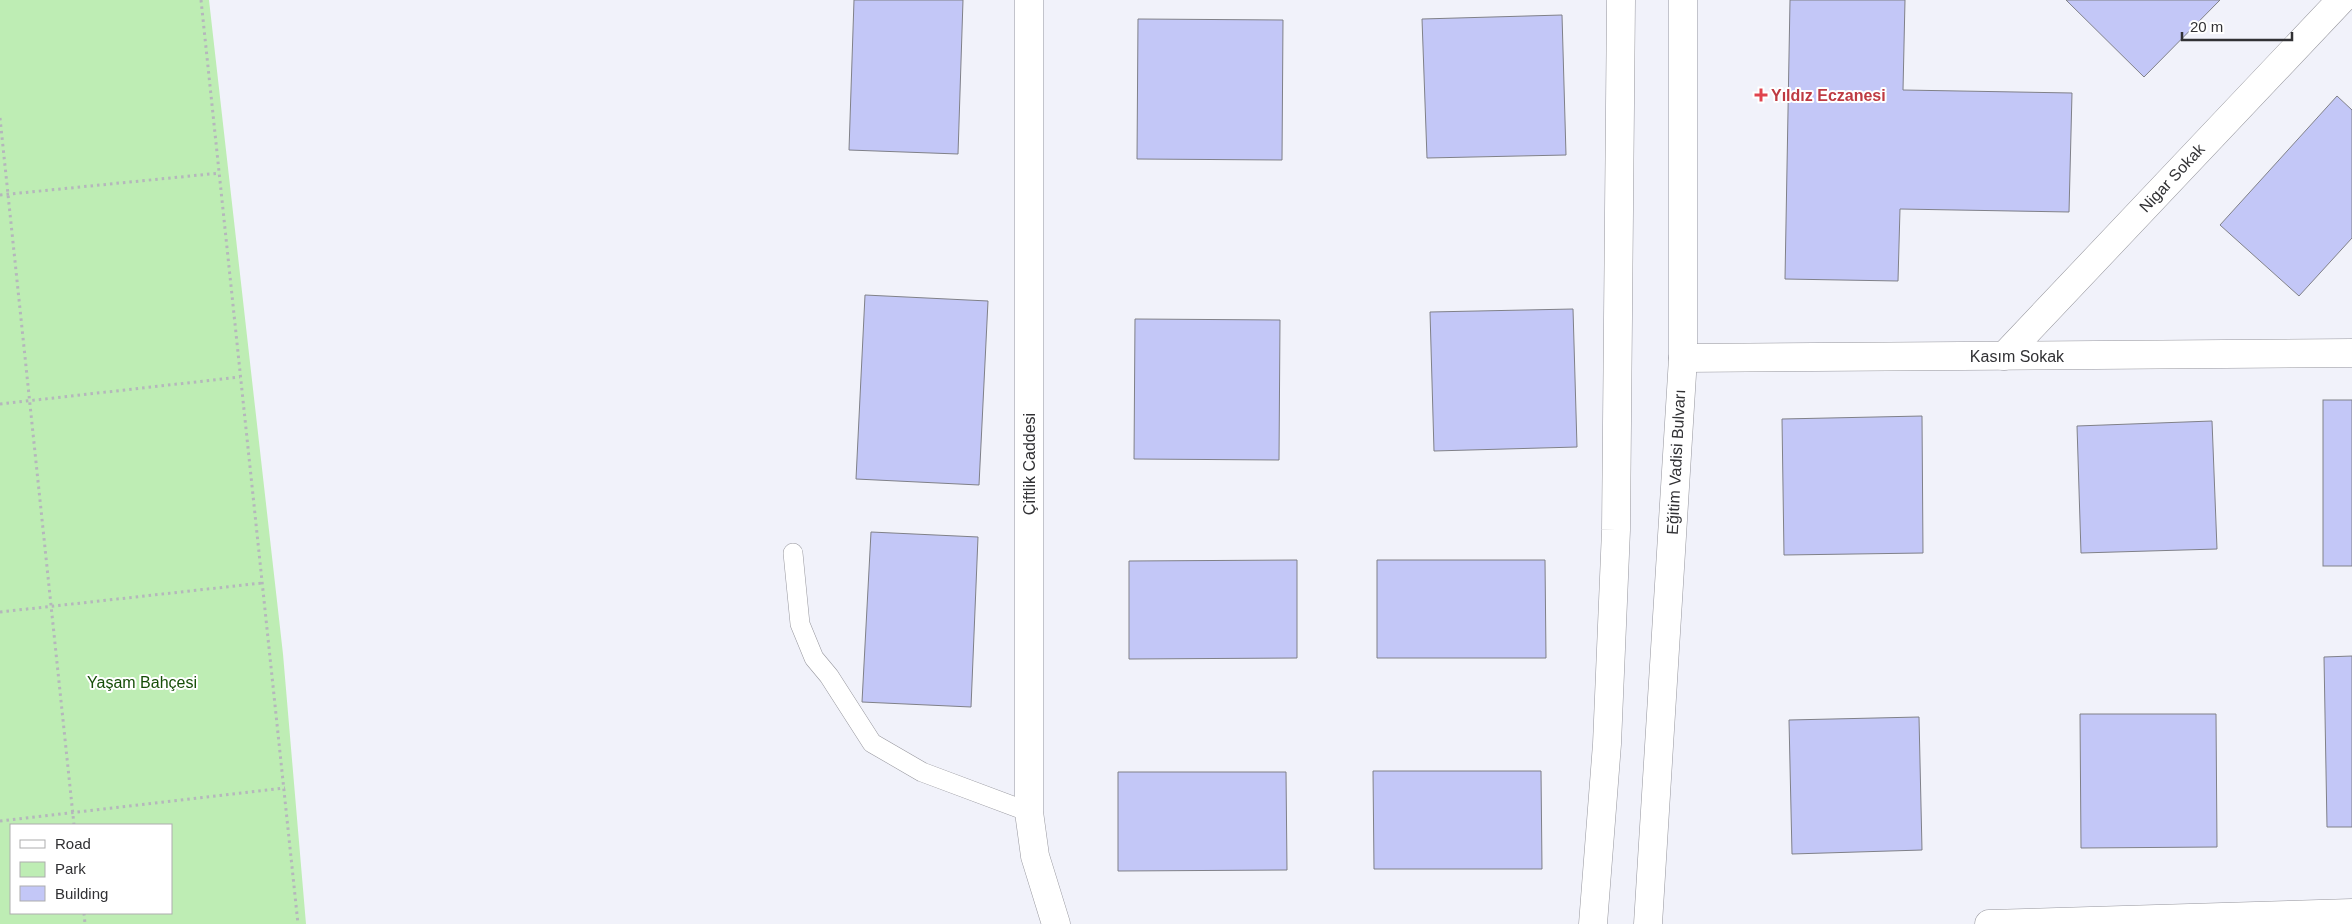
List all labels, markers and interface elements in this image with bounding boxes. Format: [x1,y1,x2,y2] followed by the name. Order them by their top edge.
[2182,10,2292,42] scale bar
[2190,18,2223,35] text: 20 m
[1771,87,1886,104] place label: Yıldız Eczanesi
[1755,89,1767,101] marker: Yıldız Eczanesi
[2136,140,2209,216] street label: Nigar Sokak
[1970,348,2065,365] street label: Kasım Sokak
[1664,389,1688,535] street label: Eğitim Vadisi Bulvarı
[1021,413,1038,515] street label: Çiftlik Caddesi
[87,674,197,691] park label: Yaşam Bahçesi
[10,824,172,914] legend
[55,835,91,852] text: Road
[55,860,86,877] text: Park
[55,885,108,902] text: Building

